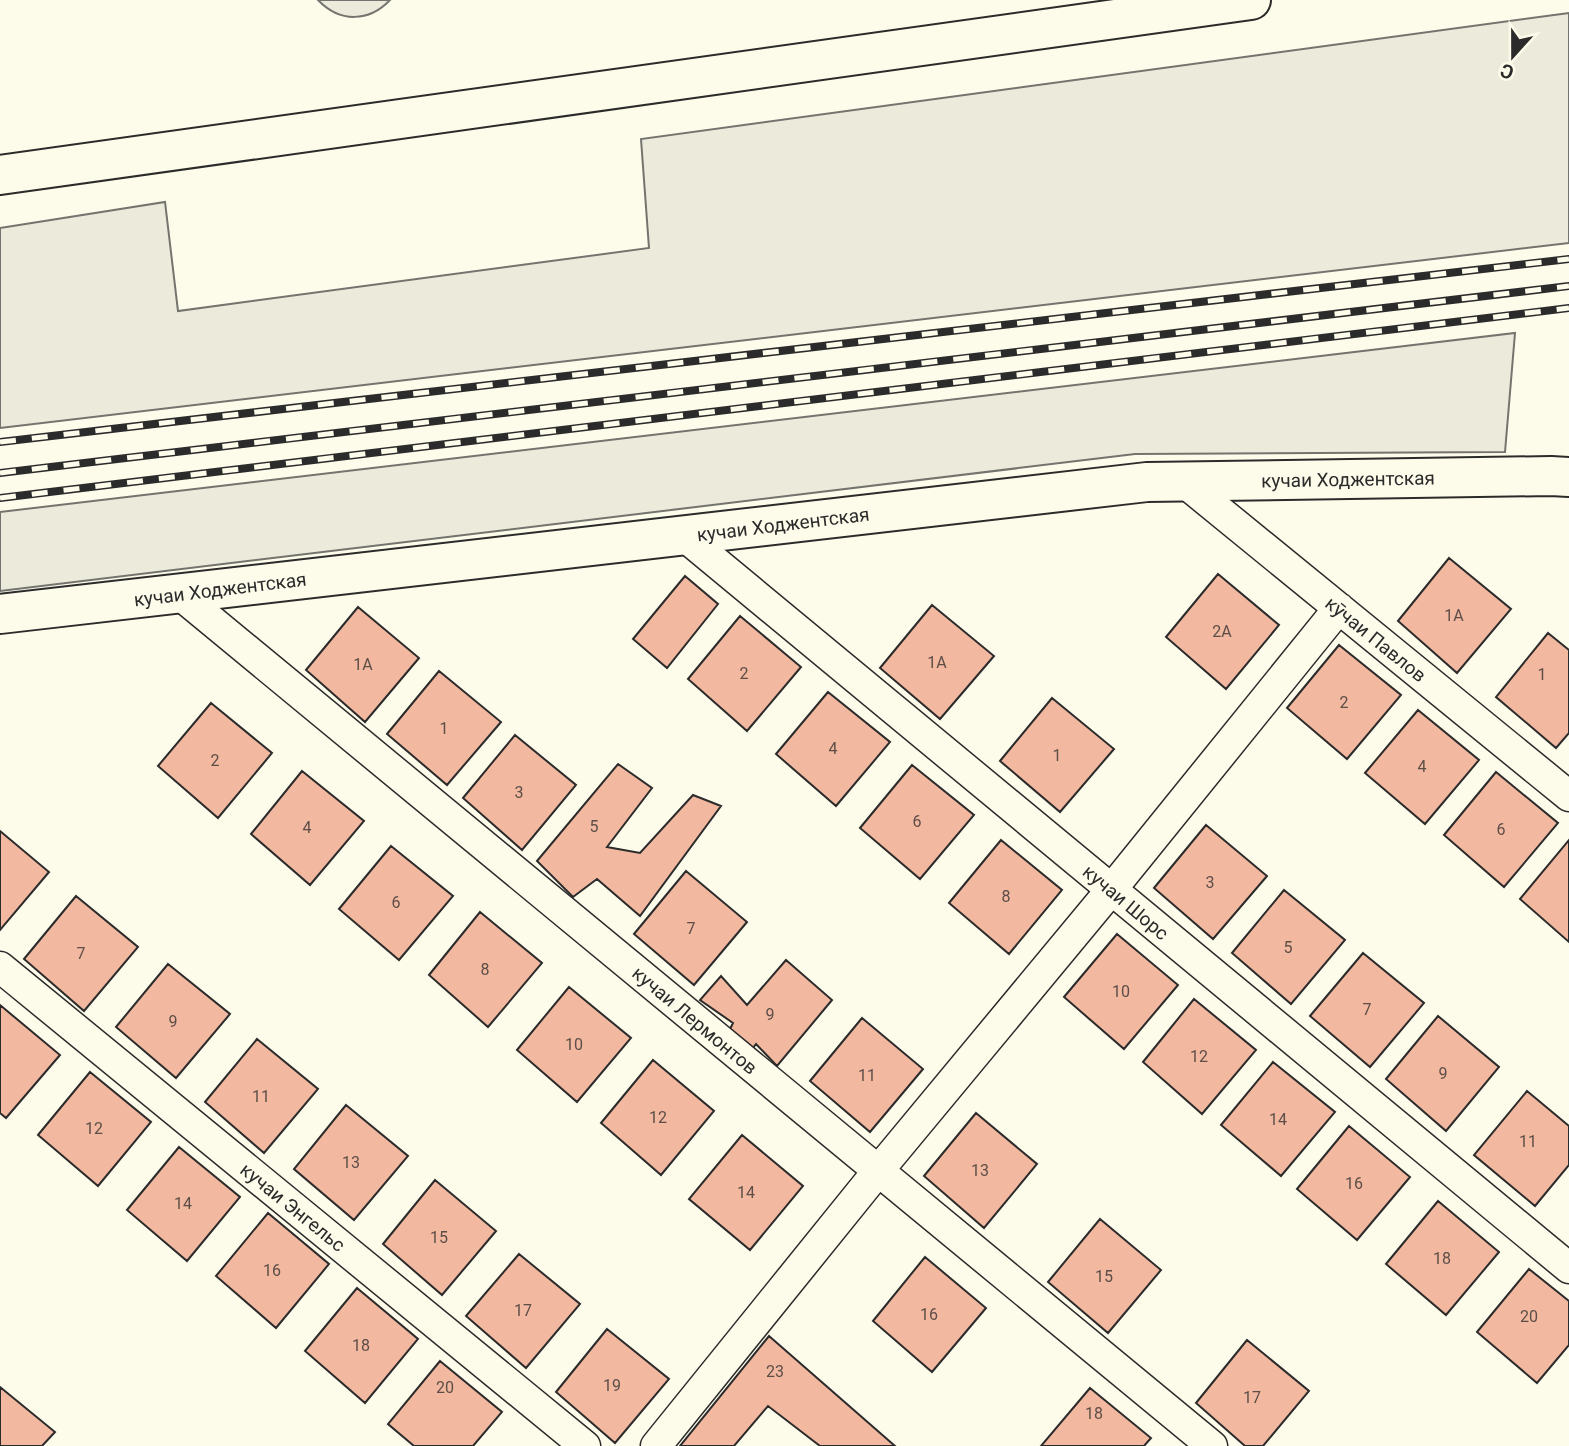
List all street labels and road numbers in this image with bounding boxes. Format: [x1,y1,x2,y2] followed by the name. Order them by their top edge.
[1261,466,1435,493] street label: кучаи Ходжентская
[695,502,871,546] street label: кучаи Ходжентская
[132,567,308,611] street label: кучаи Ходжентская
[1321,592,1431,687] street label: кӯчаи Павлов
[1078,860,1173,945] street label: кучаи Шорс
[627,961,762,1079] street label: кучаи Лермонтов
[236,1158,350,1257] street label: кучаи Энгельс

